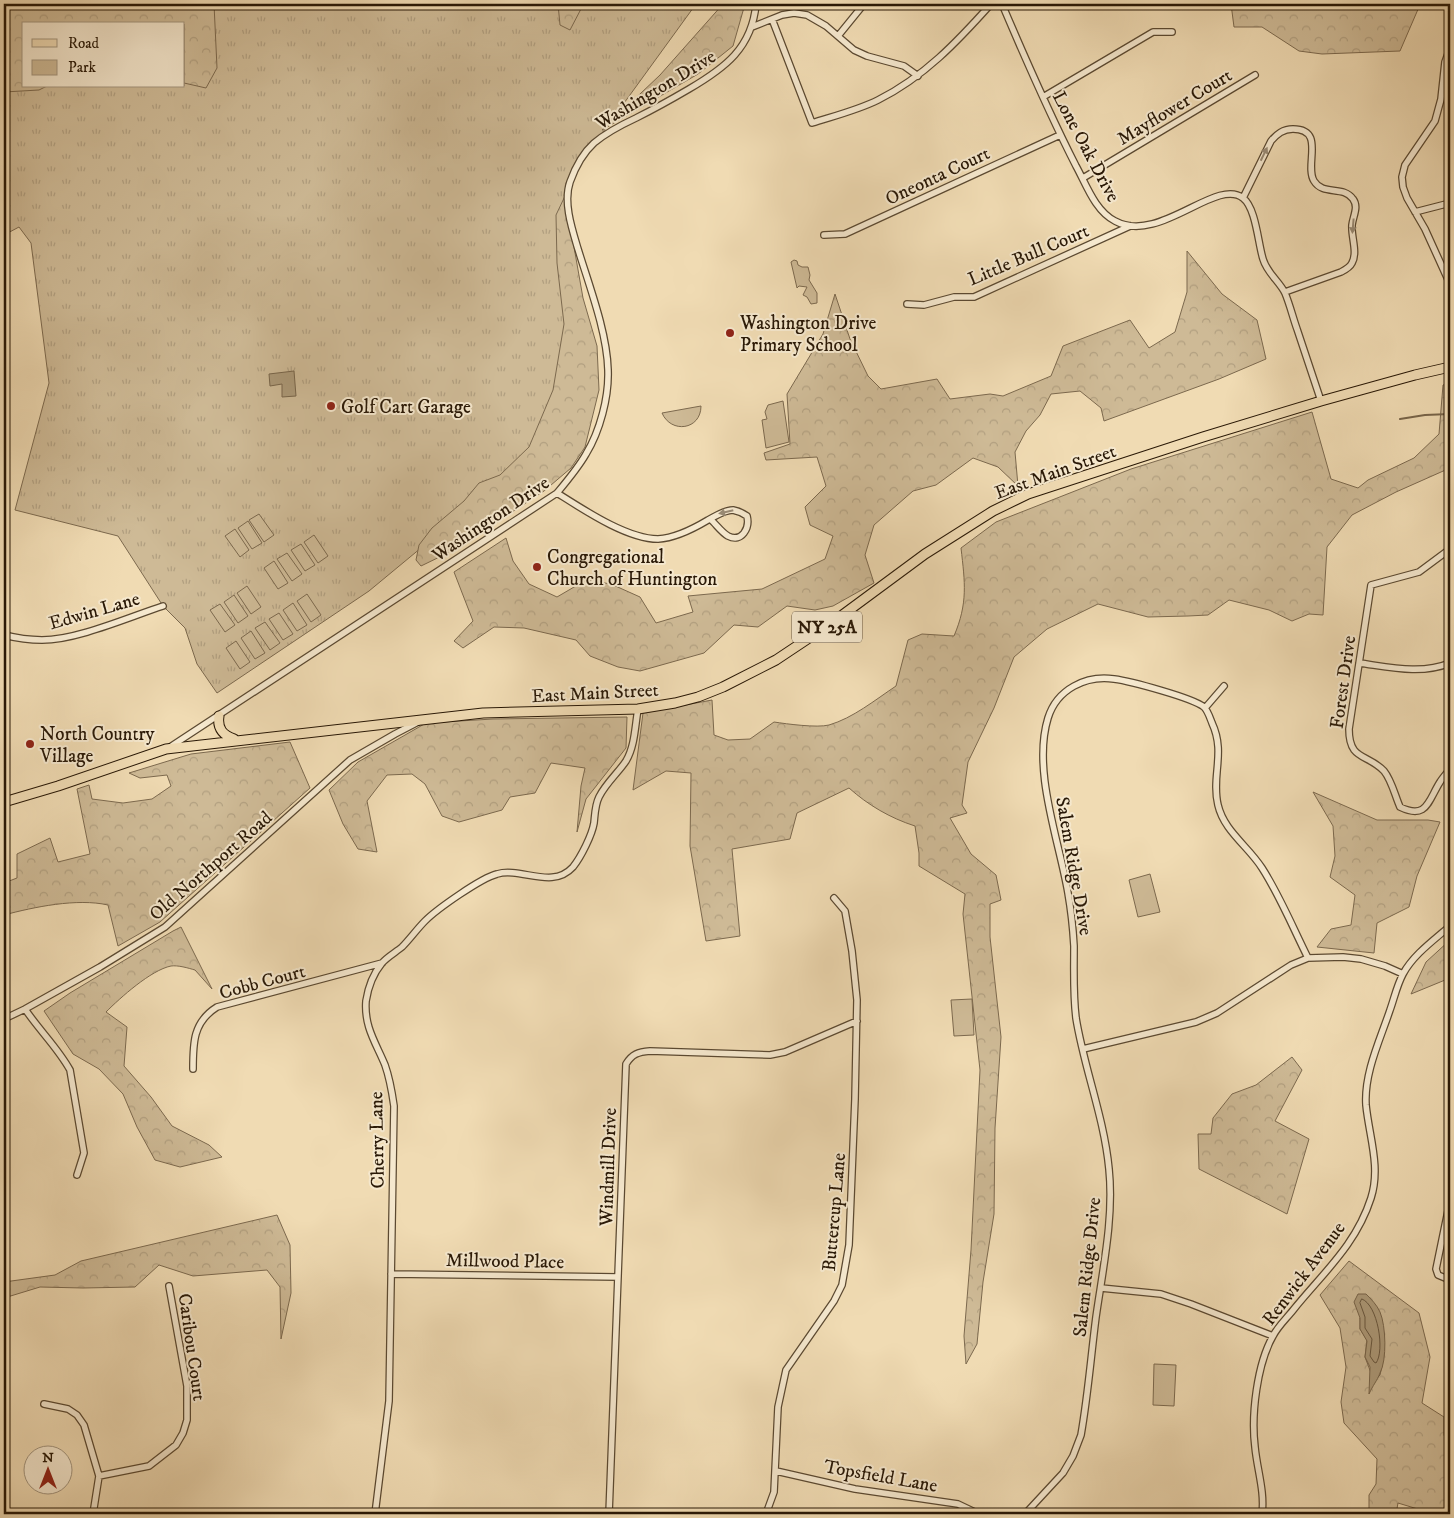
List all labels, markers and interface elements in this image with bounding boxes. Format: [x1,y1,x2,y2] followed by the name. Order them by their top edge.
[22,22,185,88] legend
[68,34,100,53] text: Road
[591,45,720,136] street label: Washington Drive
[68,58,97,77] text: Park
[1113,64,1236,151] street label: Mayflower Court
[1047,87,1125,206] street label: Lone Oak Drive
[882,142,994,211] street label: Oneonta Court
[1260,147,1269,162] one-way arrow
[1349,218,1357,234] one-way arrow
[965,220,1093,291] street label: Little Bull Court
[739,312,876,357] place label: Washington Drive Primary School
[724,327,736,339] marker: Washington Drive Primary School
[341,396,471,419] place label: Golf Cart Garage
[325,400,337,412] marker: Golf Cart Garage
[992,440,1119,505] street label: East Main Street
[427,472,554,567] street label: Washington Drive
[717,509,733,517] one-way arrow
[547,546,717,591] place label: Congregational Church of Huntington
[531,561,543,573] marker: Congregational Church of Huntington
[46,587,143,635] street label: Edwin Lane
[792,612,862,642] road number: NY 25A
[1326,634,1361,730] street label: Forest Drive
[531,679,659,708] street label: East Main Street
[39,723,156,768] place label: North Country Village
[24,738,36,750] marker: North Country Village
[1050,795,1097,938] street label: Salem Ridge Drive
[145,806,278,926] street label: Old Northport Road
[217,960,308,1005] street label: Cobb Court
[365,1091,390,1189] street label: Cherry Lane
[595,1107,622,1228] street label: Windmill Drive
[818,1152,851,1272] street label: Buttercup Lane
[1069,1196,1106,1338] street label: Salem Ridge Drive
[1258,1217,1351,1330] street label: Renwick Avenue
[446,1249,565,1274] street label: Millwood Place
[173,1292,210,1402] street label: Caribou Court
[22,1446,72,1496] north arrow
[42,1449,54,1467] text: N
[822,1455,939,1498] street label: Topsfield Lane

